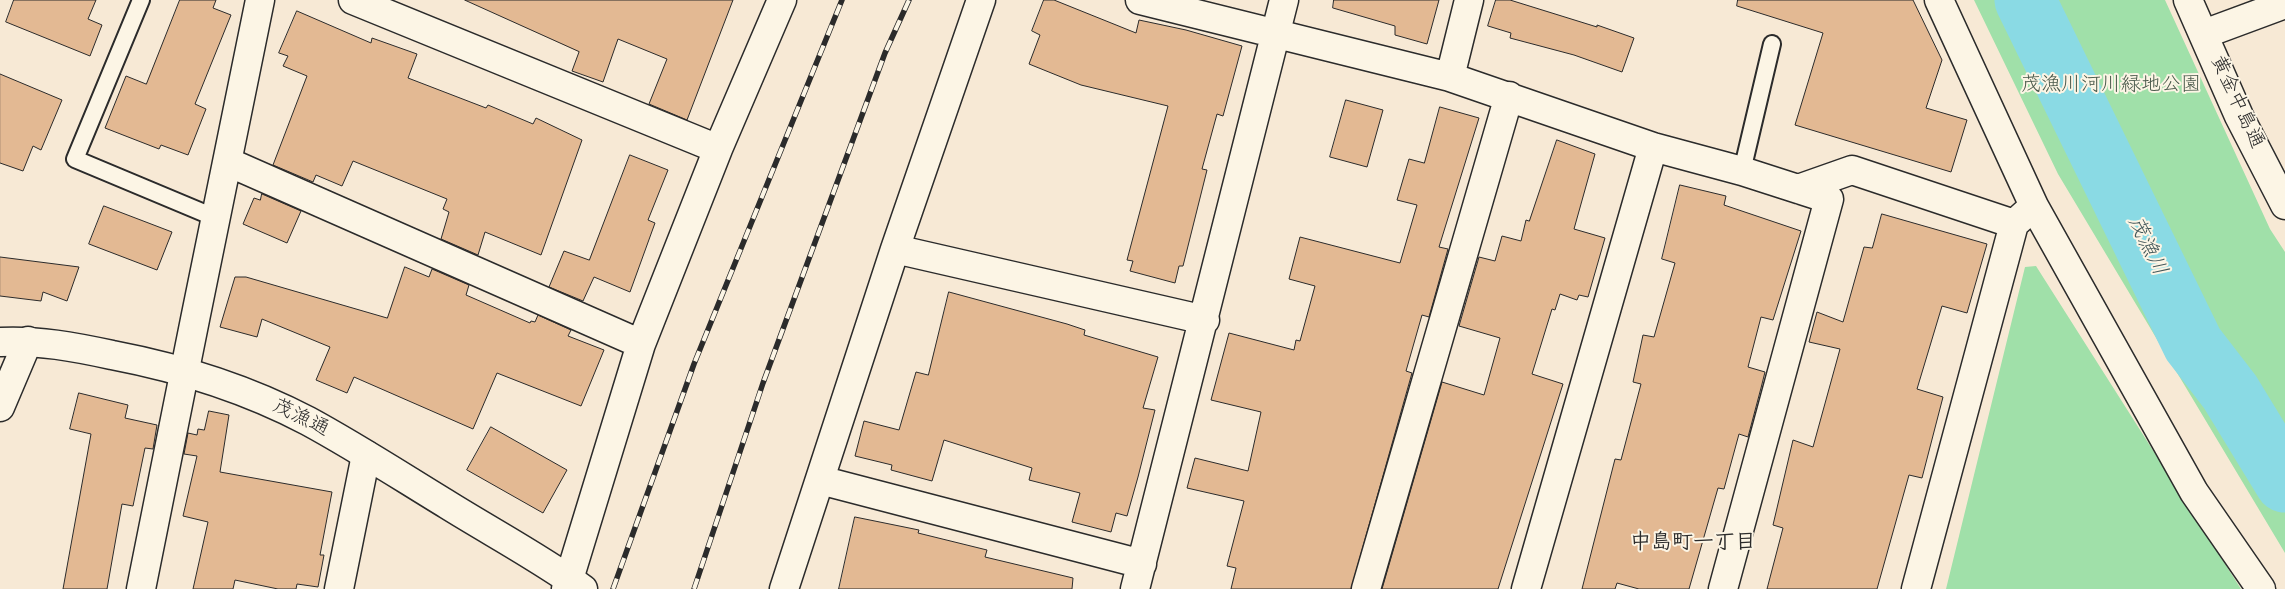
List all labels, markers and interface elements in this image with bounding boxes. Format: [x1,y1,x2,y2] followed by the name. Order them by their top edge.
[2203,53,2267,153] street label: 黄金中島通
[2021,75,2201,99] park label: 茂漁川河川緑地公園
[2120,213,2170,281] water label: 茂漁川
[268,396,332,444] street label: 茂漁通
[1630,532,1756,558] district label: 中島町一丁目

